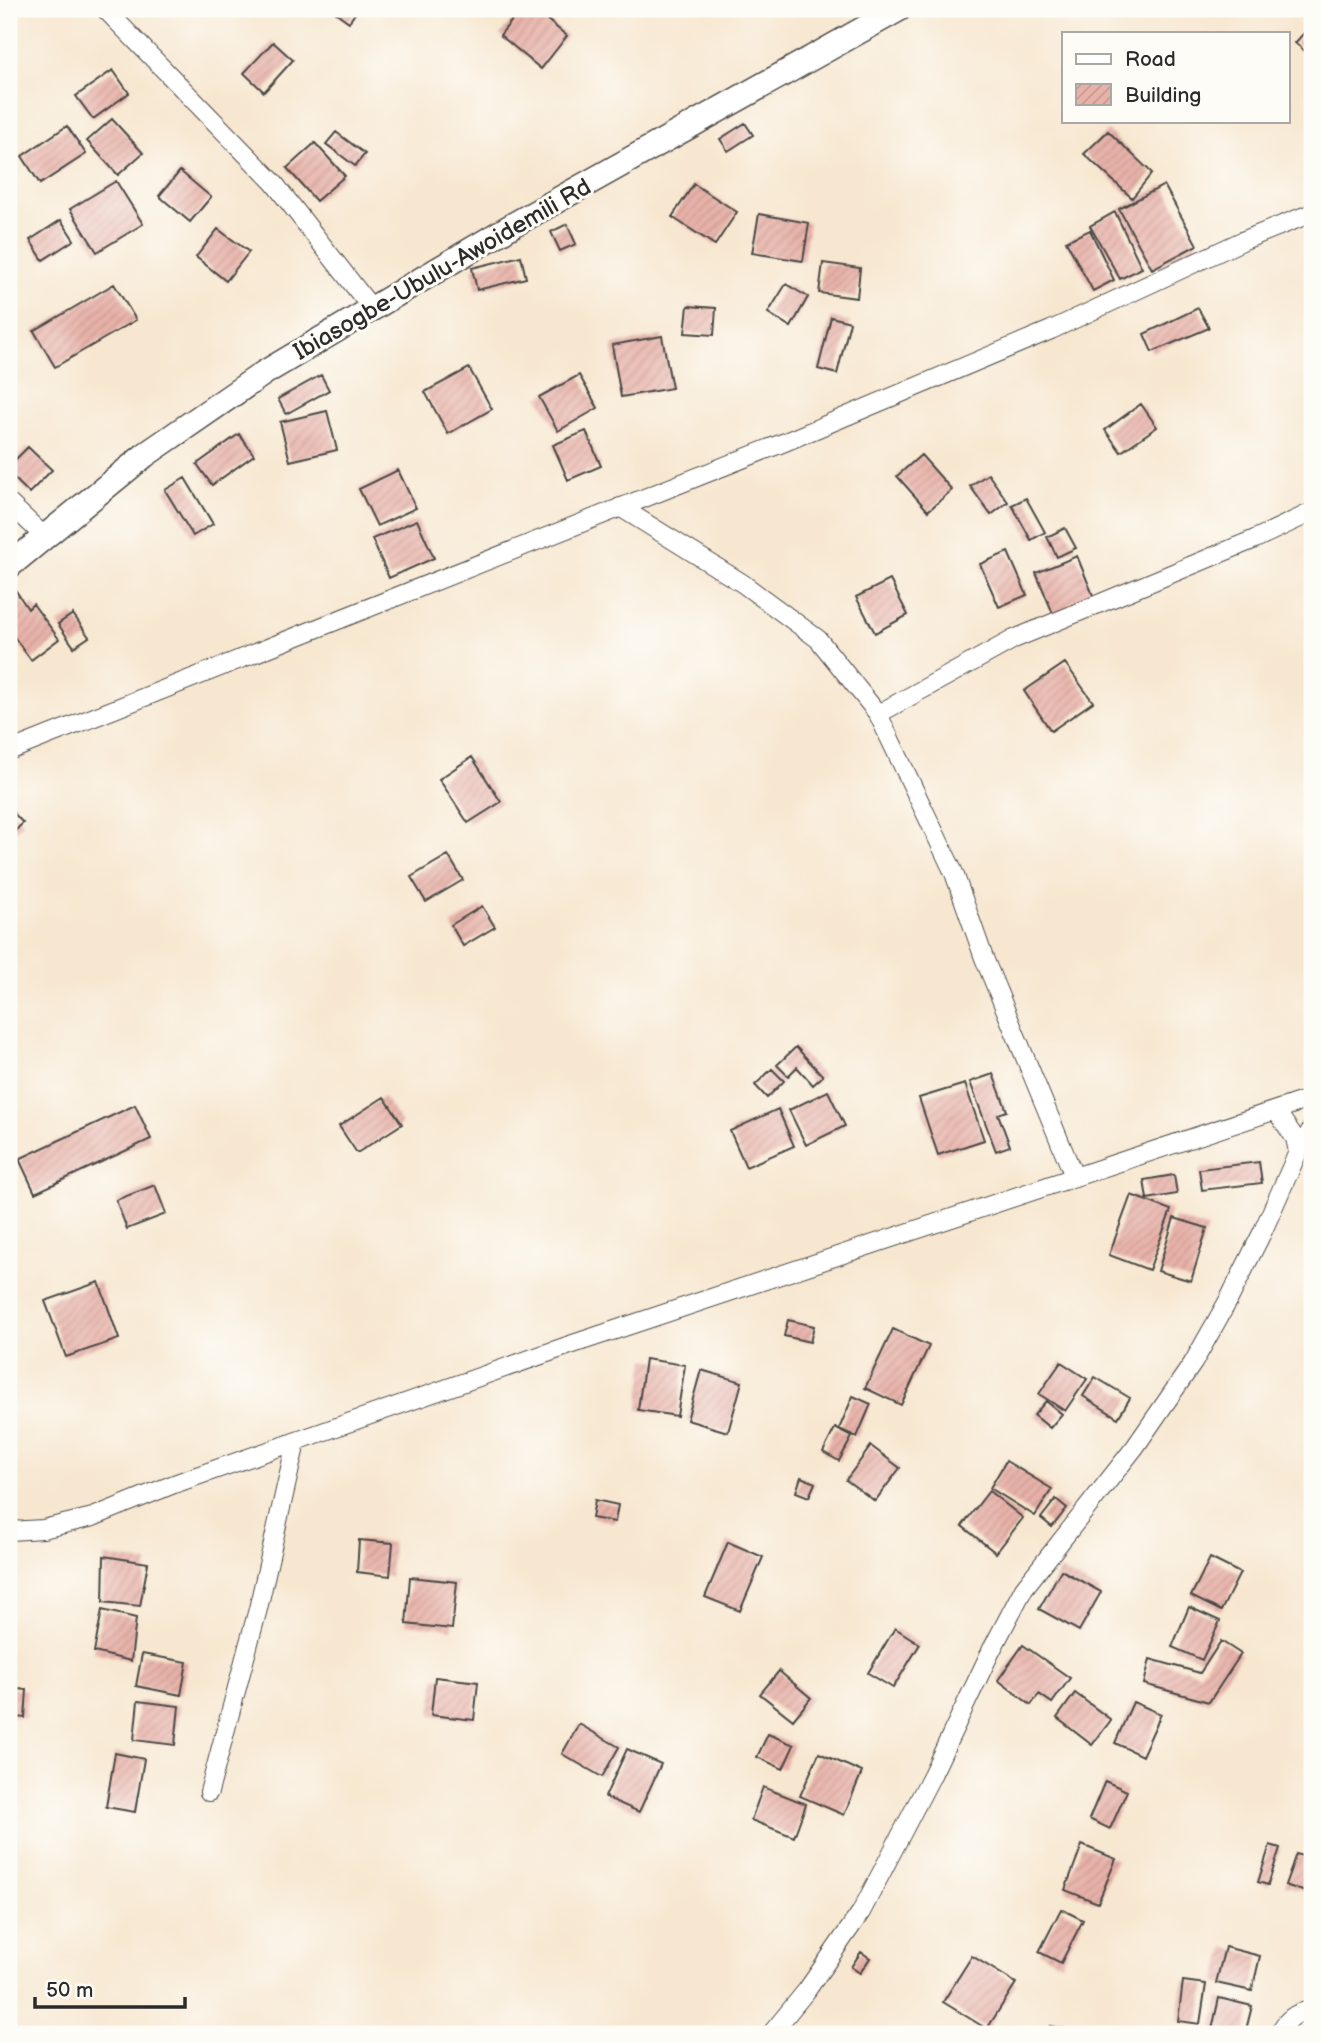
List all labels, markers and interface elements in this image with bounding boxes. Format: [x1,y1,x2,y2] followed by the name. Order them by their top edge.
[1062,32,1290,122] legend
[1125,47,1176,72] text: Road
[1125,83,1201,108] text: Building
[288,172,596,367] street label: Ibiasogbe-Ubulu-Awoidemili Rd
[35,1966,186,2010] scale bar
[46,1978,93,2003] text: 50 m

